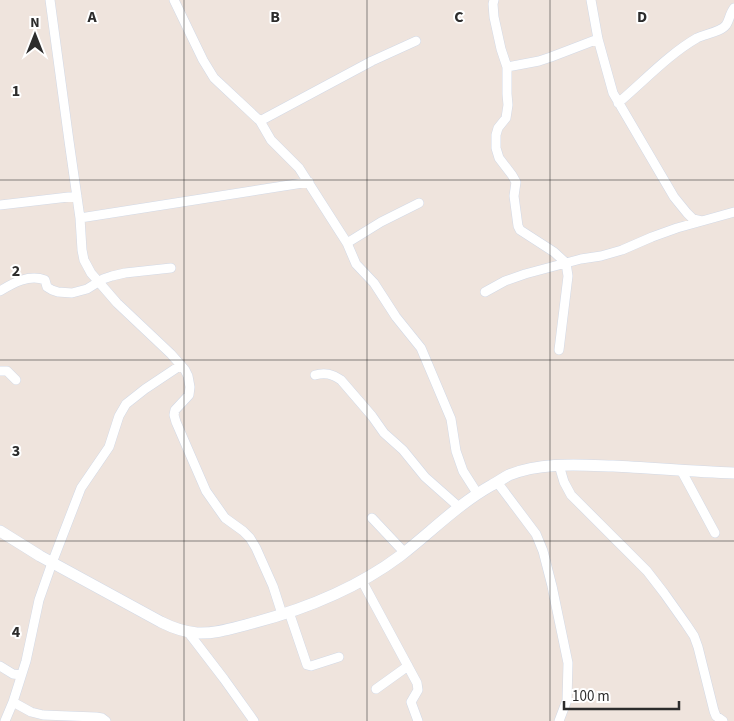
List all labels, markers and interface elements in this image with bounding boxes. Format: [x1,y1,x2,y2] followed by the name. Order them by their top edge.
[86,6,97,28] text: A
[270,6,280,28] text: B
[454,6,464,28] text: C
[637,6,647,28] text: D
[10,10,60,60] north arrow
[30,13,40,33] text: N
[12,80,20,102] text: 1
[12,260,20,282] text: 2
[12,440,20,462] text: 3
[12,621,21,643] text: 4
[564,678,679,710] scale bar
[572,686,610,707] text: 100 m

